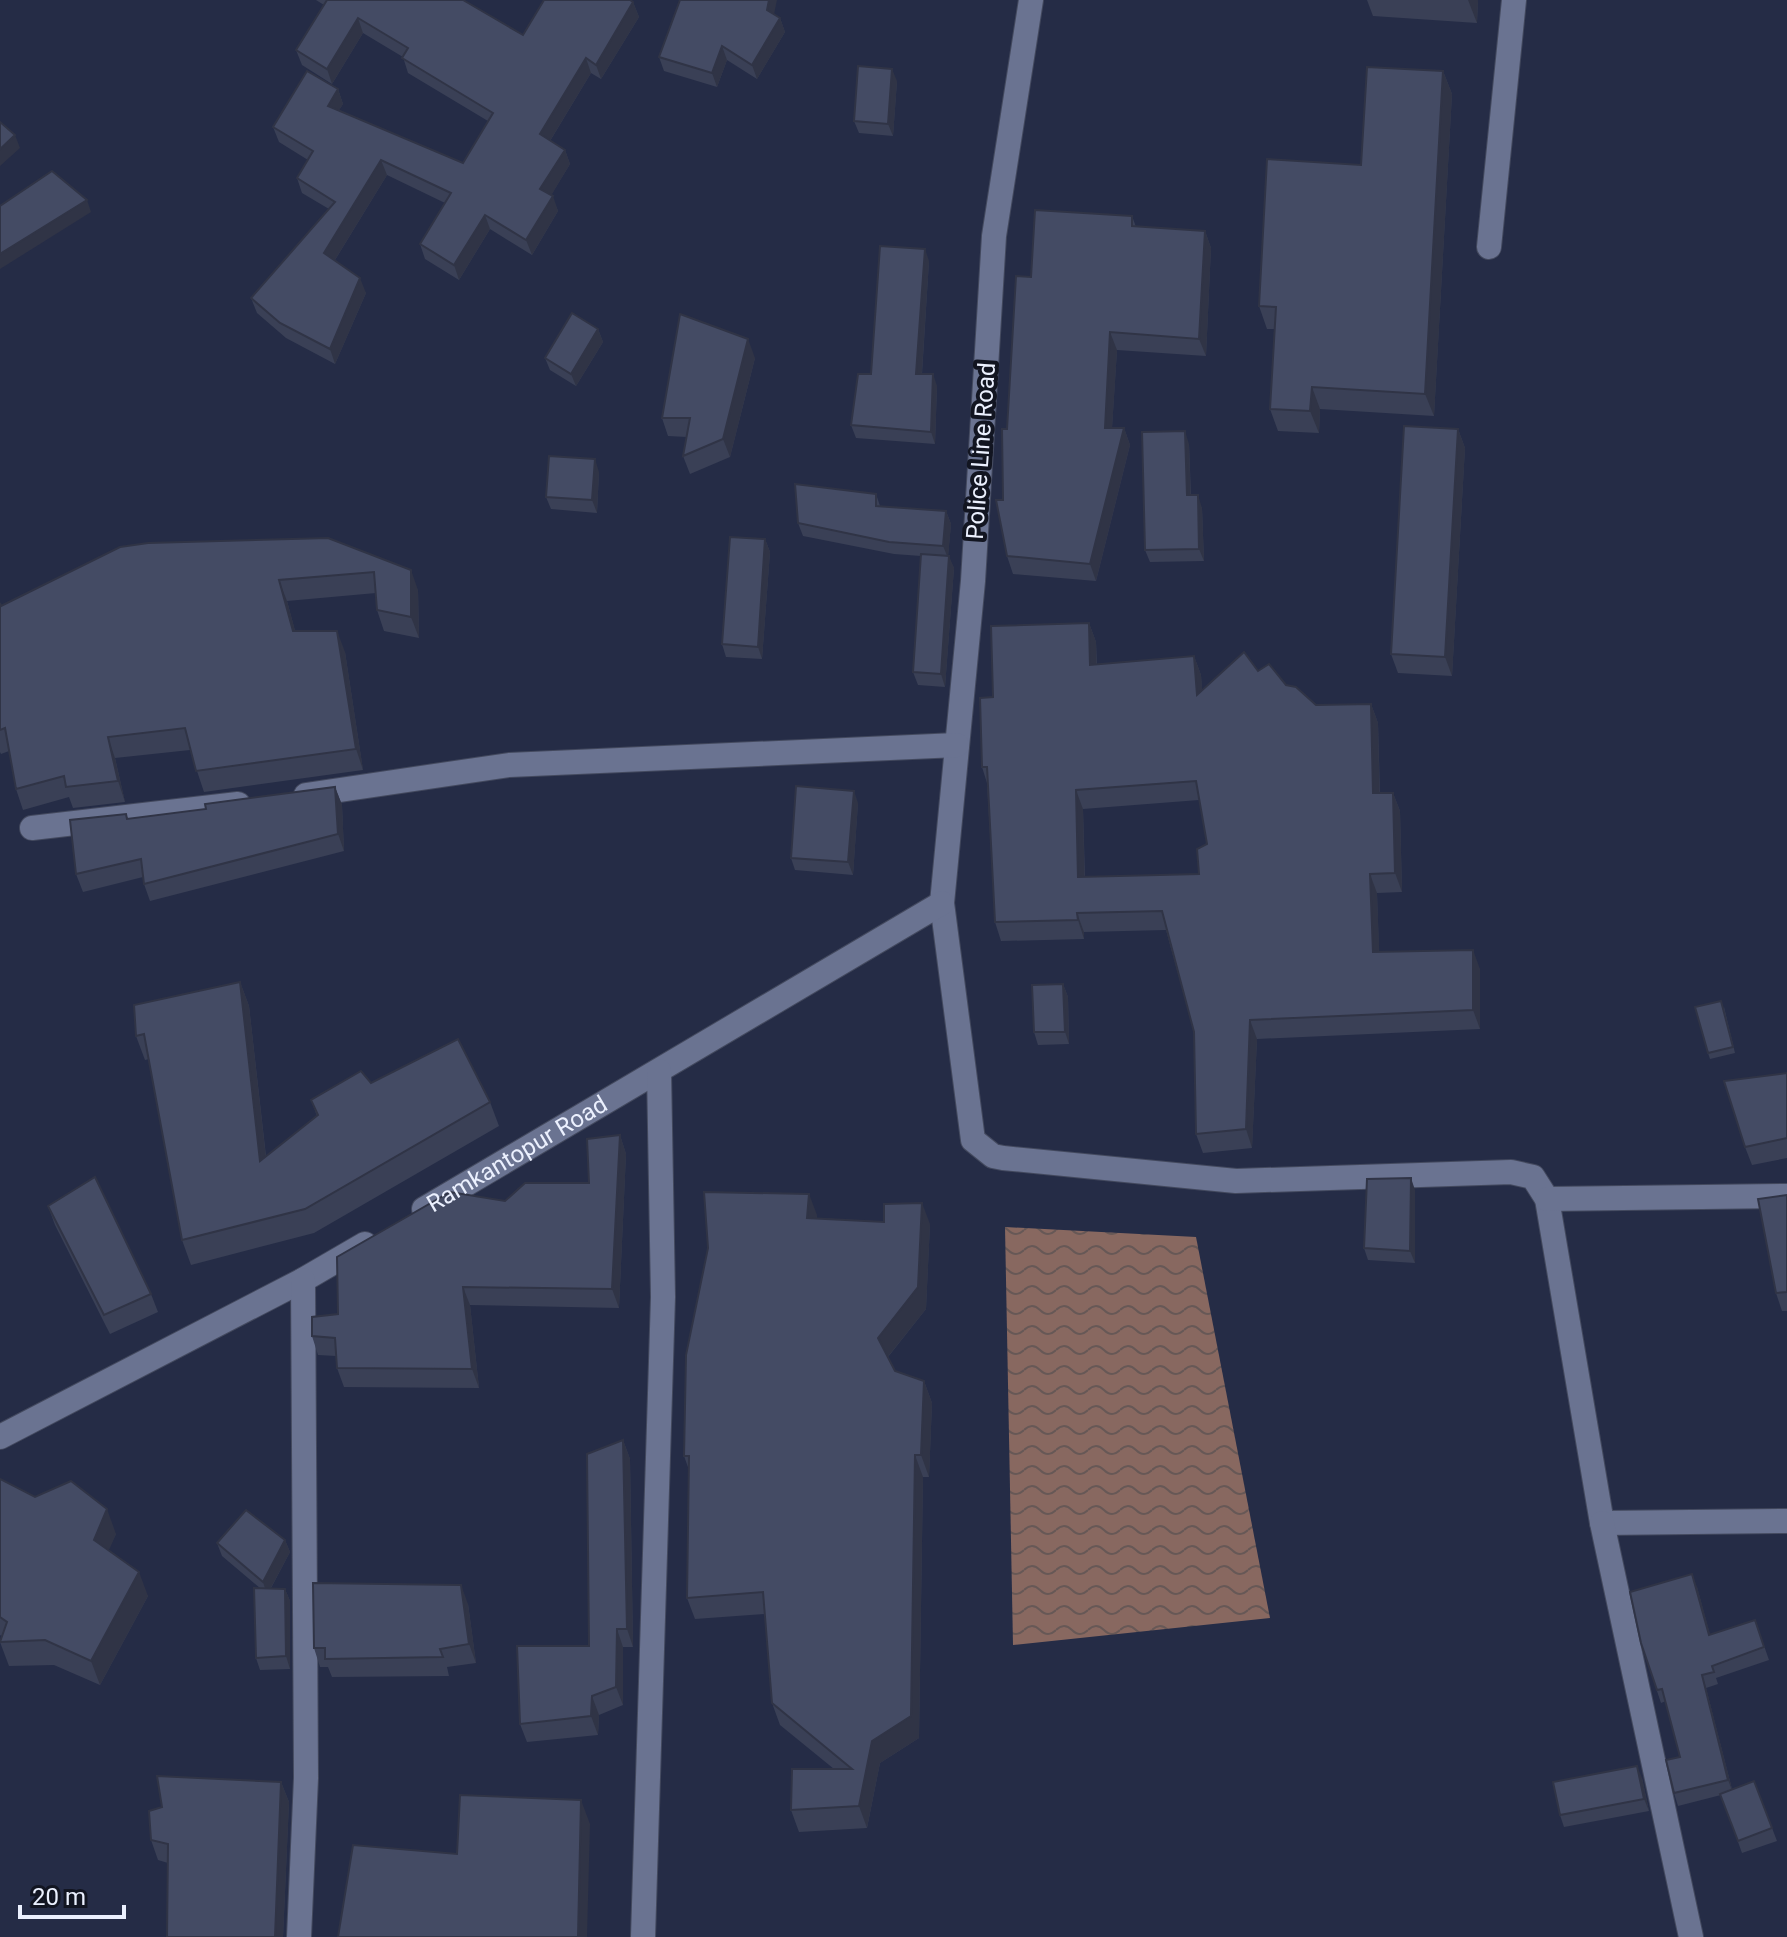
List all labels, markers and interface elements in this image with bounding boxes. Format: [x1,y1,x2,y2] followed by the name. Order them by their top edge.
[961,362,1001,540] street label: Police Line Road
[422,1090,612,1218] street label: Ramkantopur Road
[20,1869,124,1919] scale bar
[32,1883,86,1911] text: 20 m

